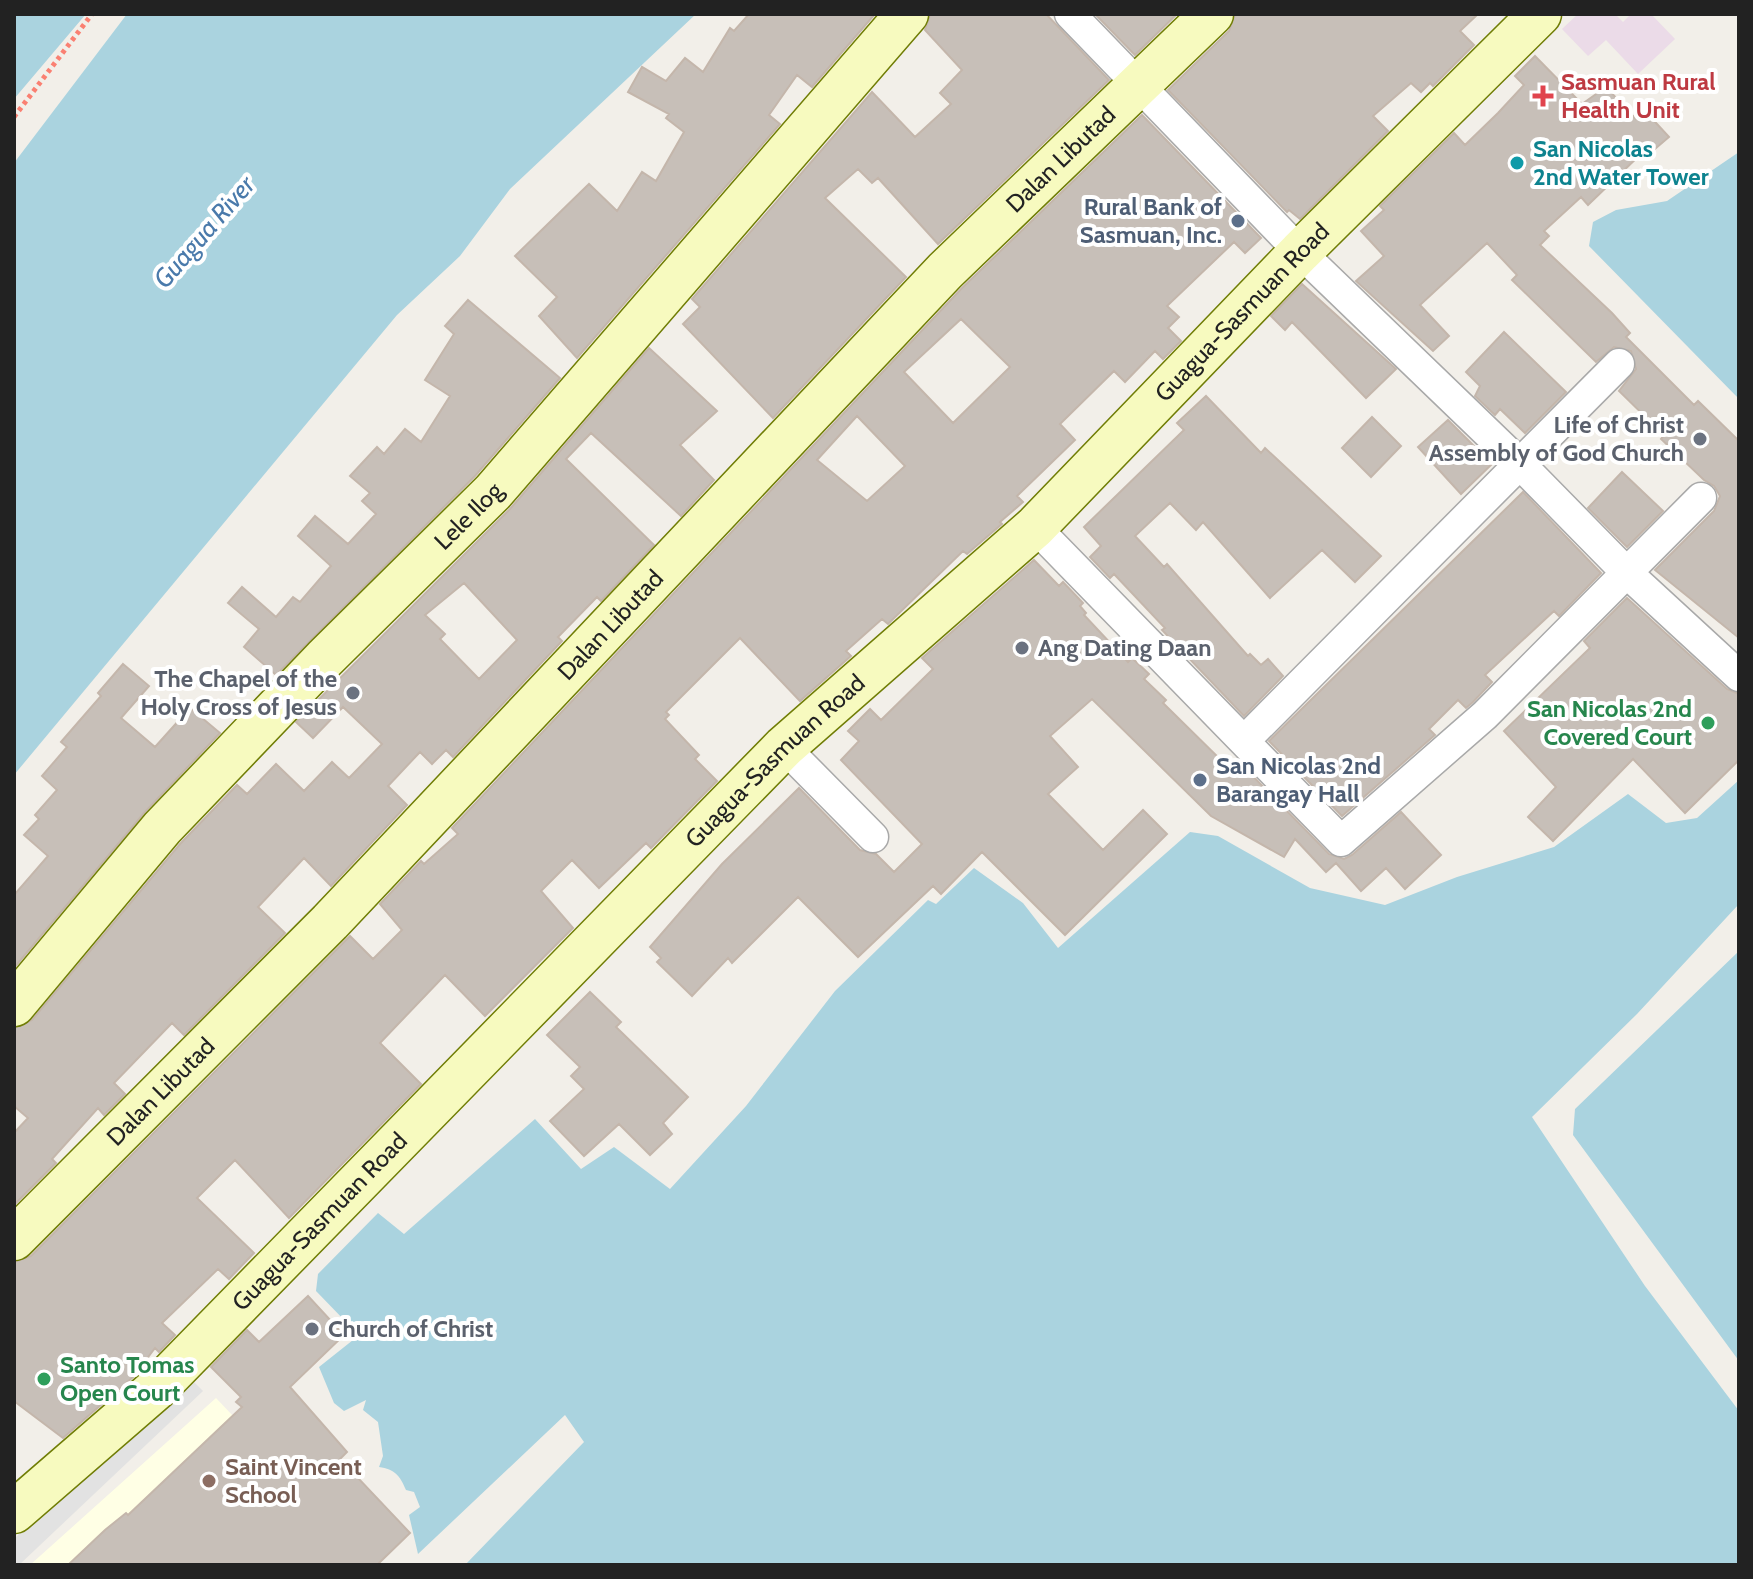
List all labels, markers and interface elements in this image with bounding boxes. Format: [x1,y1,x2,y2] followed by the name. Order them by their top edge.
[1561,67,1716,124] place label: Sasmuan Rural Health Unit
[1532,85,1554,107] marker: Sasmuan Rural Health Unit
[1000,100,1121,218] street label: Dalan Libutad
[1533,134,1709,191] place label: San Nicolas 2nd Water Tower
[1508,154,1526,172] marker: San Nicolas 2nd Water Tower
[147,169,262,295] water label: Guagua River
[1080,192,1222,249] place label: Rural Bank of Sasmuan, Inc.
[1229,212,1247,230] marker: Rural Bank of Sasmuan, Inc.
[1149,217,1335,407] street label: Guagua-Sasmuan Road
[1429,410,1684,467] place label: Life of Christ Assembly of God Church
[1691,430,1709,448] marker: Life of Christ Assembly of God Church
[428,476,509,556] street label: Lele Ilog
[551,564,669,686] street label: Dalan Libutad
[1038,633,1211,662] place label: Ang Dating Daan
[1013,639,1031,657] marker: Ang Dating Daan
[141,664,337,721] place label: The Chapel of the Holy Cross of Jesus
[679,668,871,853] street label: Guagua-Sasmuan Road
[344,684,362,702] marker: The Chapel of the Holy Cross of Jesus
[1527,694,1692,751] place label: San Nicolas 2nd Covered Court
[1699,714,1717,732] marker: San Nicolas 2nd Covered Court
[1216,751,1381,808] place label: San Nicolas 2nd Barangay Hall
[1191,771,1209,789] marker: San Nicolas 2nd Barangay Hall
[101,1031,220,1151] street label: Dalan Libutad
[226,1126,413,1316] street label: Guagua-Sasmuan Road
[328,1314,493,1343] place label: Church of Christ
[303,1320,321,1338] marker: Church of Christ
[60,1350,195,1407] place label: Santo Tomas Open Court
[35,1370,53,1388] marker: Santo Tomas Open Court
[225,1452,362,1509] place label: Saint Vincent School
[200,1472,218,1490] marker: Saint Vincent School

